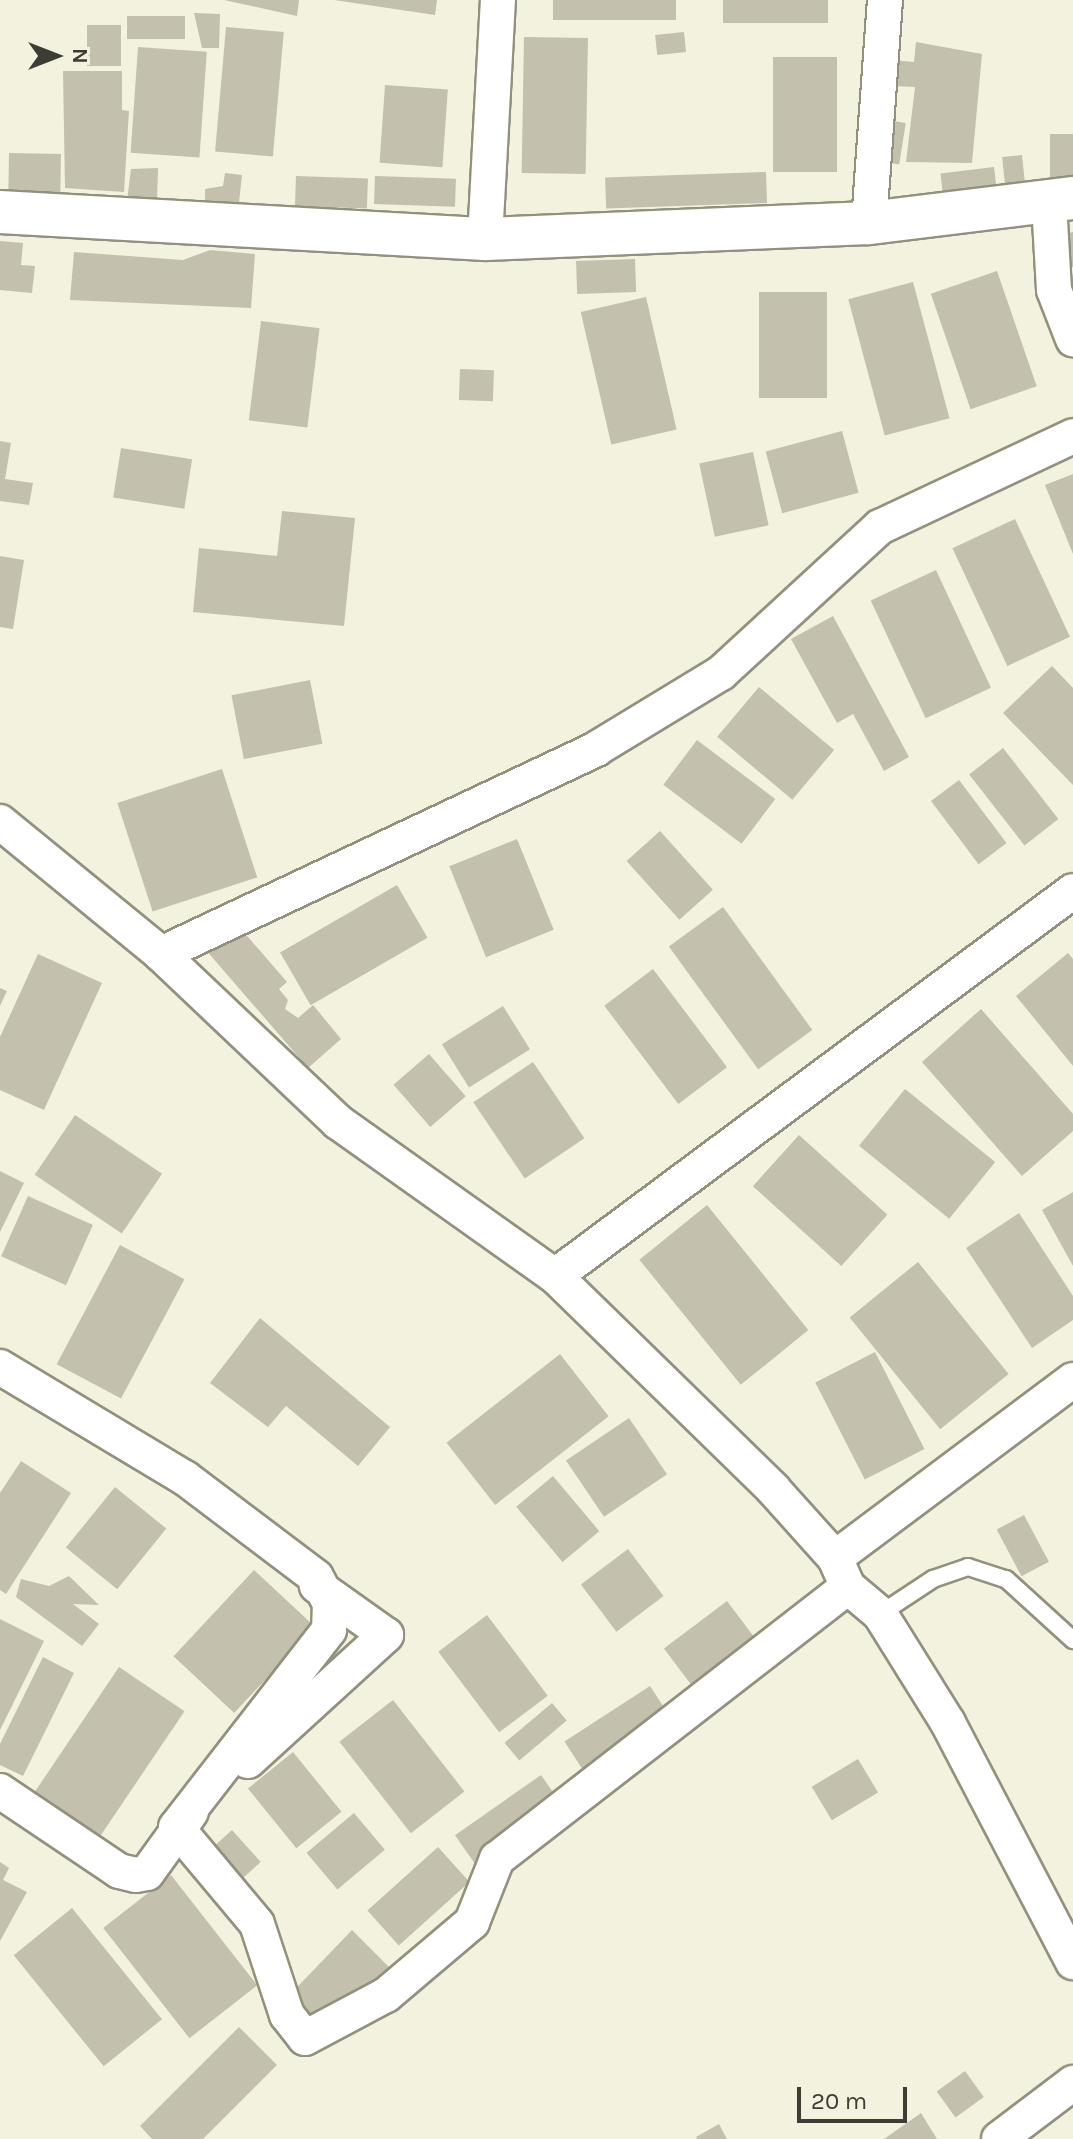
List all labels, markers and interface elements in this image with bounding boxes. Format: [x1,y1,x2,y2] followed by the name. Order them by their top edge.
[16,16,96,96] north arrow
[67,48,93,64] text: N
[801,2071,911,2121] scale bar
[811,2087,867,2115] text: 20 m

